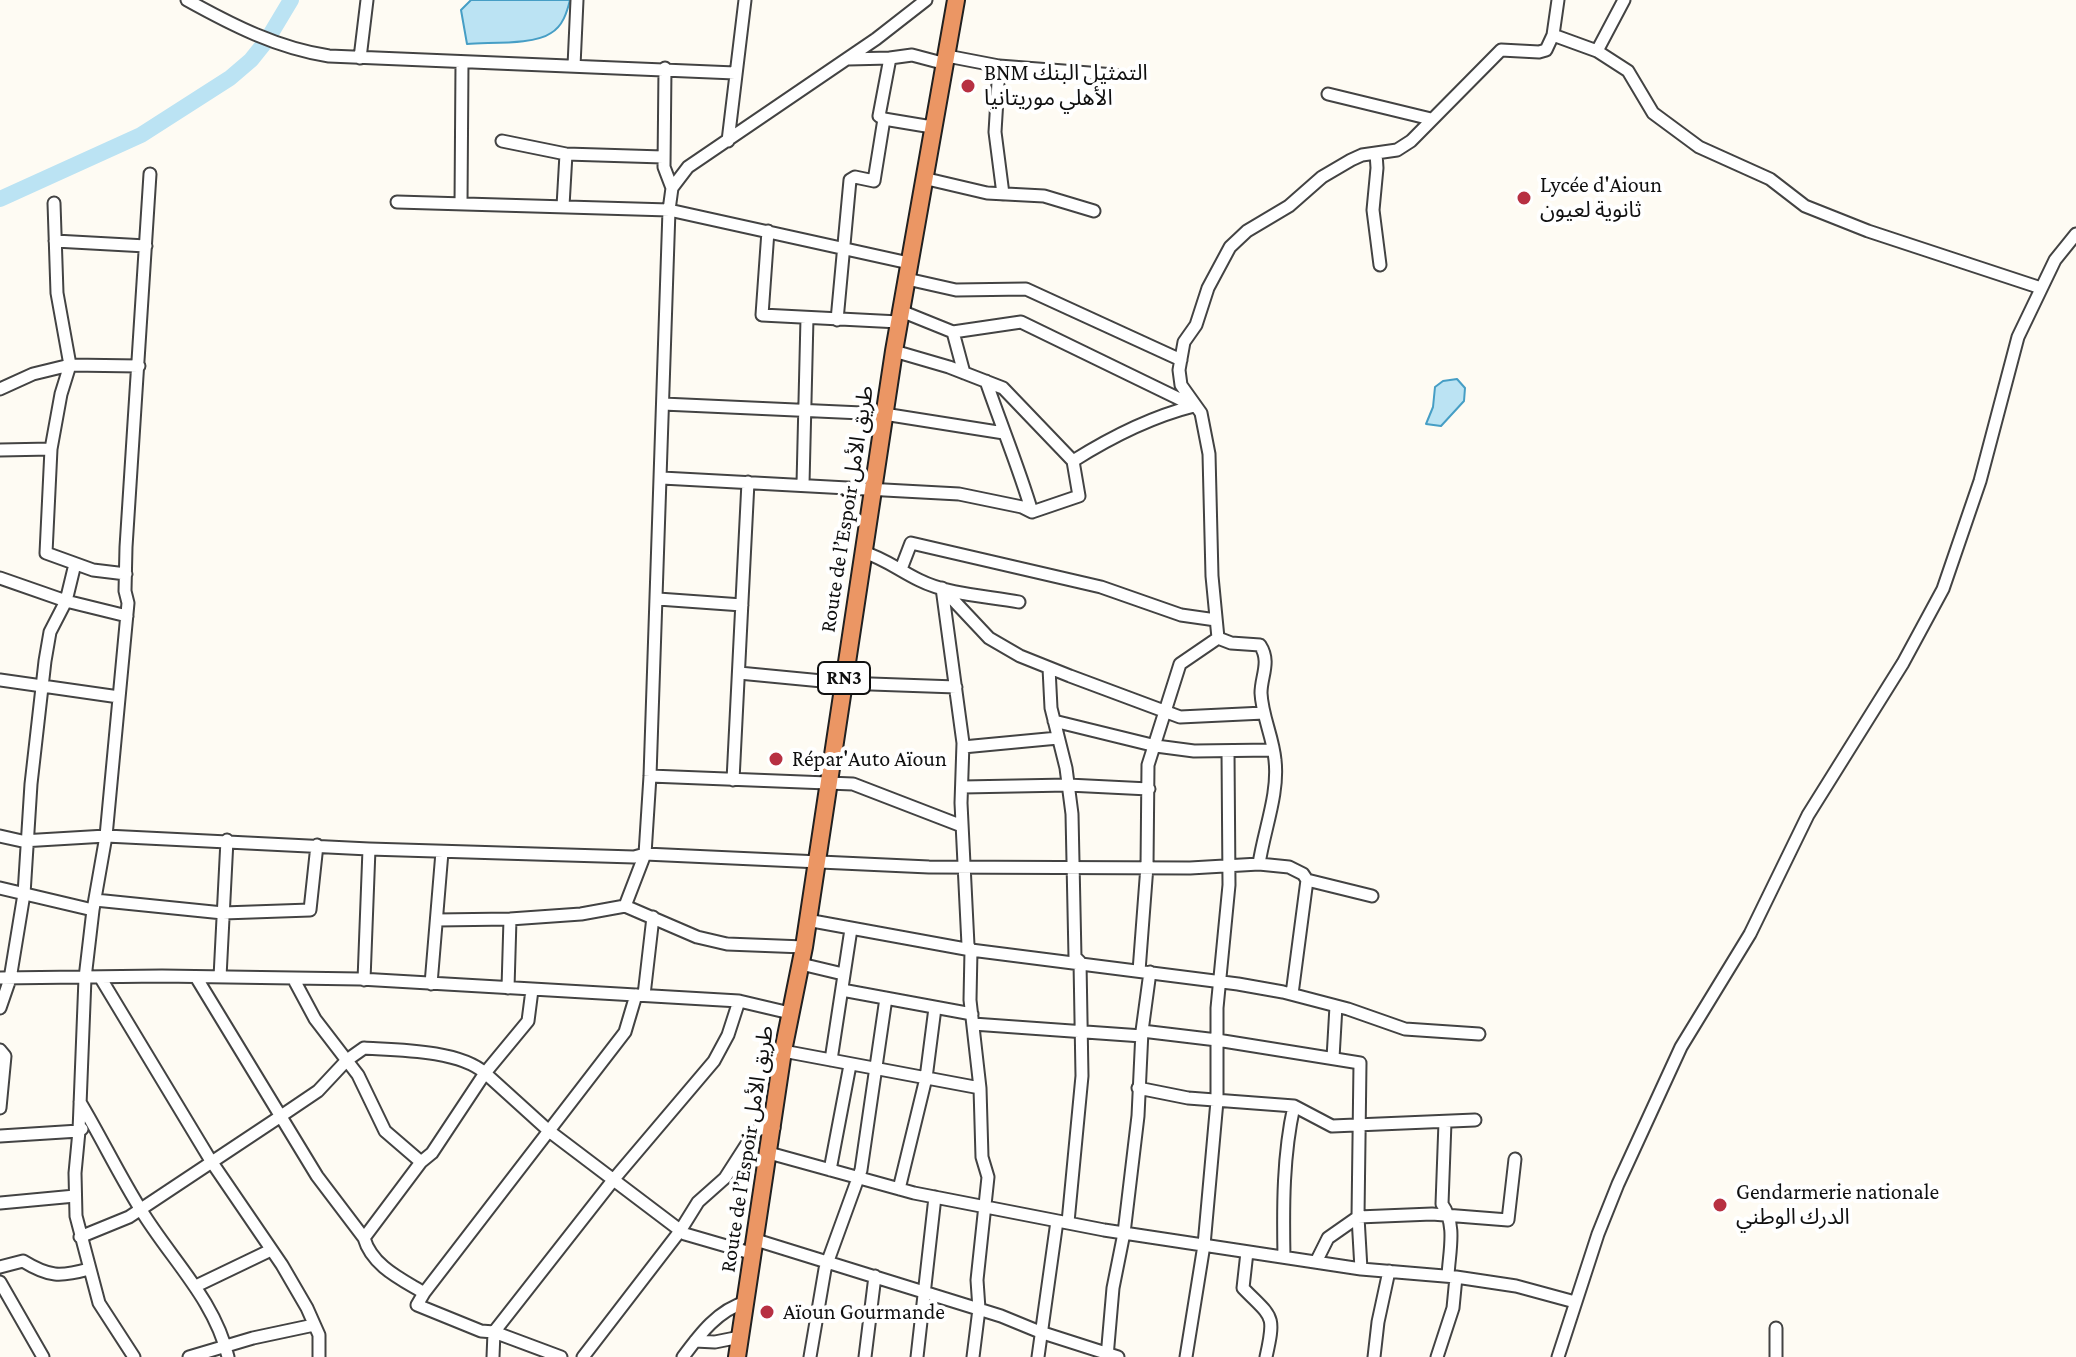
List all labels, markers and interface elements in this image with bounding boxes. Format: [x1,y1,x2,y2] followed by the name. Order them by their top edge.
[984,60,1148,112] place label: BNM التمثيل البنك الأهلي موريتانيا
[959,77,977,95] marker: BNM التمثيل البنك الأهلي موريتانيا
[1540,172,1662,224] place label: Lycée d'Aioun ثانوية لعيون
[1515,189,1533,207] marker: Lycée d'Aioun ثانوية لعيون
[814,384,880,634] street label: Route de l’Espoir طريق الأمل
[818,662,870,694] road number: RN3
[792,746,947,772] place label: Répar'Auto Aïoun
[767,750,785,768] marker: Répar'Auto Aïoun
[714,1024,780,1274] street label: Route de l’Espoir طريق الأمل
[1736,1179,1939,1230] place label: Gendarmerie nationale الدرك الوطني
[1711,1196,1729,1214] marker: Gendarmerie nationale الدرك الوطني
[783,1299,945,1325] place label: Aïoun Gourmande
[758,1303,776,1321] marker: Aïoun Gourmande

